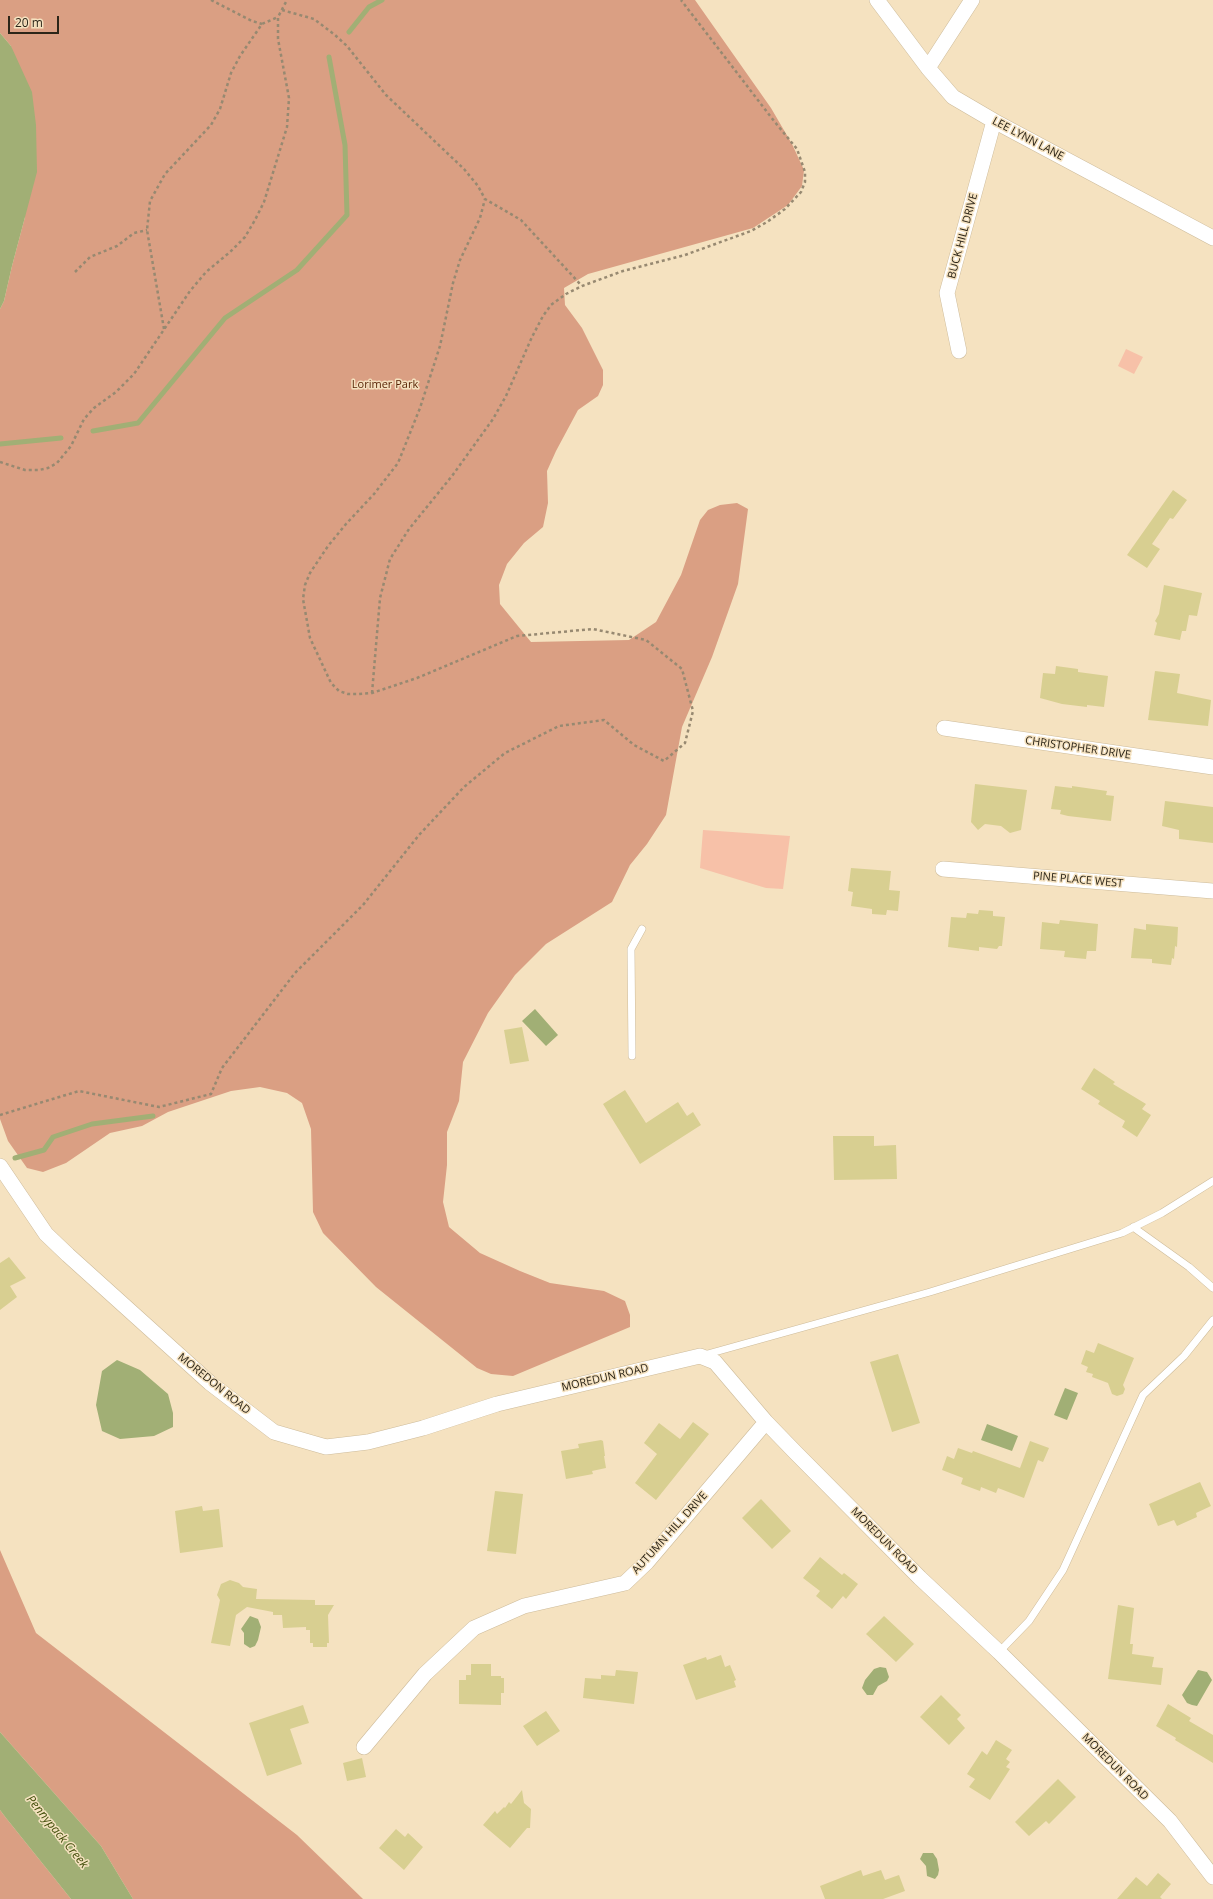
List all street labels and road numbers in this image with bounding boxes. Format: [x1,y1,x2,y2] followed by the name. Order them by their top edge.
[990,115,1066,163] street label: LEE LYNN LANE
[945,192,981,280] street label: BUCK HILL DRIVE
[1024,734,1132,762] street label: CHRISTOPHER DRIVE
[1032,869,1124,891] street label: PINE PLACE WEST
[175,1351,253,1417] street label: MOREDON ROAD
[560,1362,650,1394] street label: MOREDUN ROAD
[630,1489,710,1577] street label: AUTUMN HILL DRIVE
[848,1505,920,1577] street label: MOREDUN ROAD
[1079,1731,1151,1803] street label: MOREDUN ROAD

